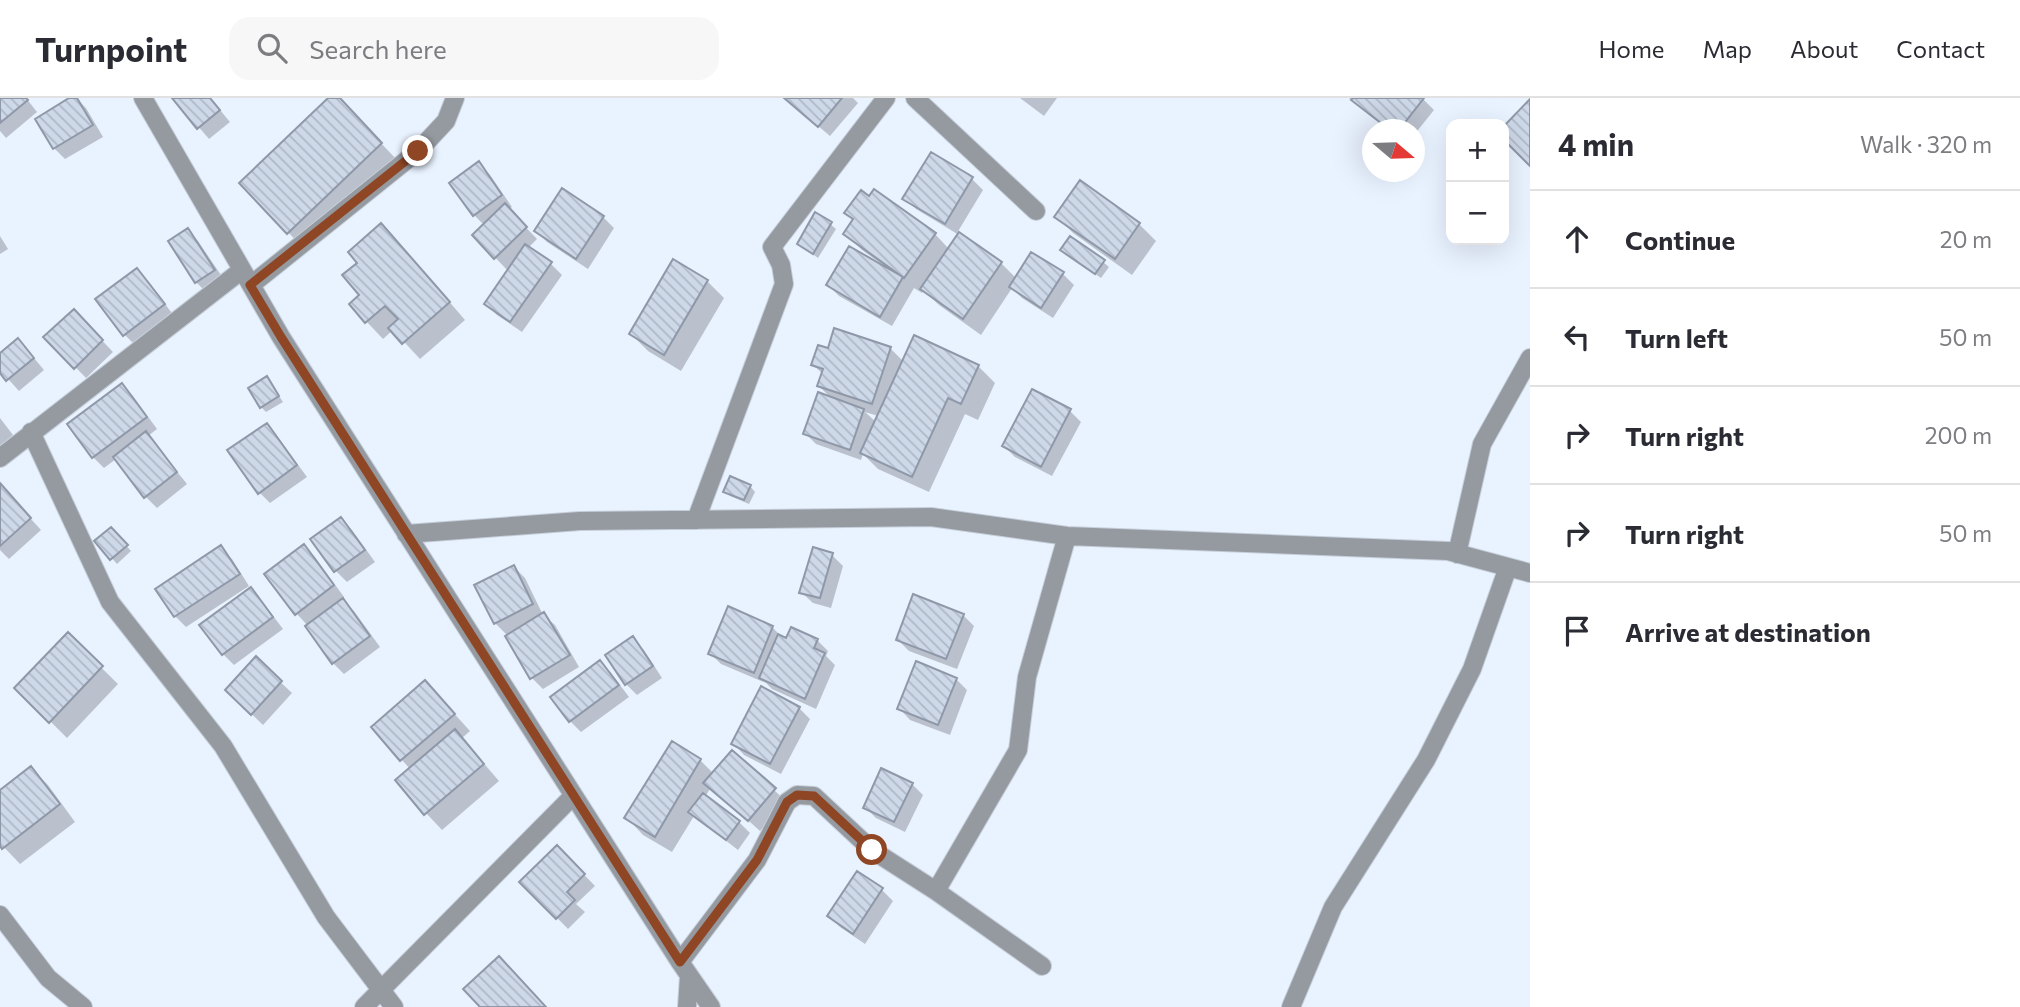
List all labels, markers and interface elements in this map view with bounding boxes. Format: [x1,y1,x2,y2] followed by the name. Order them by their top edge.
[229,17,719,80] search box
[35,28,187,69] text: Turnpoint
[253,29,291,67] icon: search
[309,33,447,64] text: Search here
[1599,34,1665,63] text: Home
[1703,34,1752,63] text: Map
[1790,34,1858,63] text: About
[1896,34,1985,63] text: Contact
[1362,119,1425,182] north arrow
[1446,119,1509,245] map controls
[1446,119,1509,182] button: +
[1558,125,1634,162] text: 4 min
[1860,130,1992,158] text: Walk · 320 m
[402,135,433,166] route end
[1446,182,1509,245] button: −
[1558,220,1596,258] icon: ahead
[1625,224,1735,255] text: Continue
[1940,225,1992,253] text: 20 m
[1558,318,1596,356] icon: left
[1625,322,1728,353] text: Turn left
[1939,323,1992,351] text: 50 m
[1558,416,1596,454] icon: right
[1625,420,1744,451] text: Turn right
[1925,421,1992,449] text: 200 m
[1558,514,1596,552] icon: right
[1625,518,1744,549] text: Turn right
[1939,519,1992,547] text: 50 m
[1558,612,1596,650] icon: arrive
[1625,616,1871,647] text: Arrive at destination
[856,834,887,865] route start

